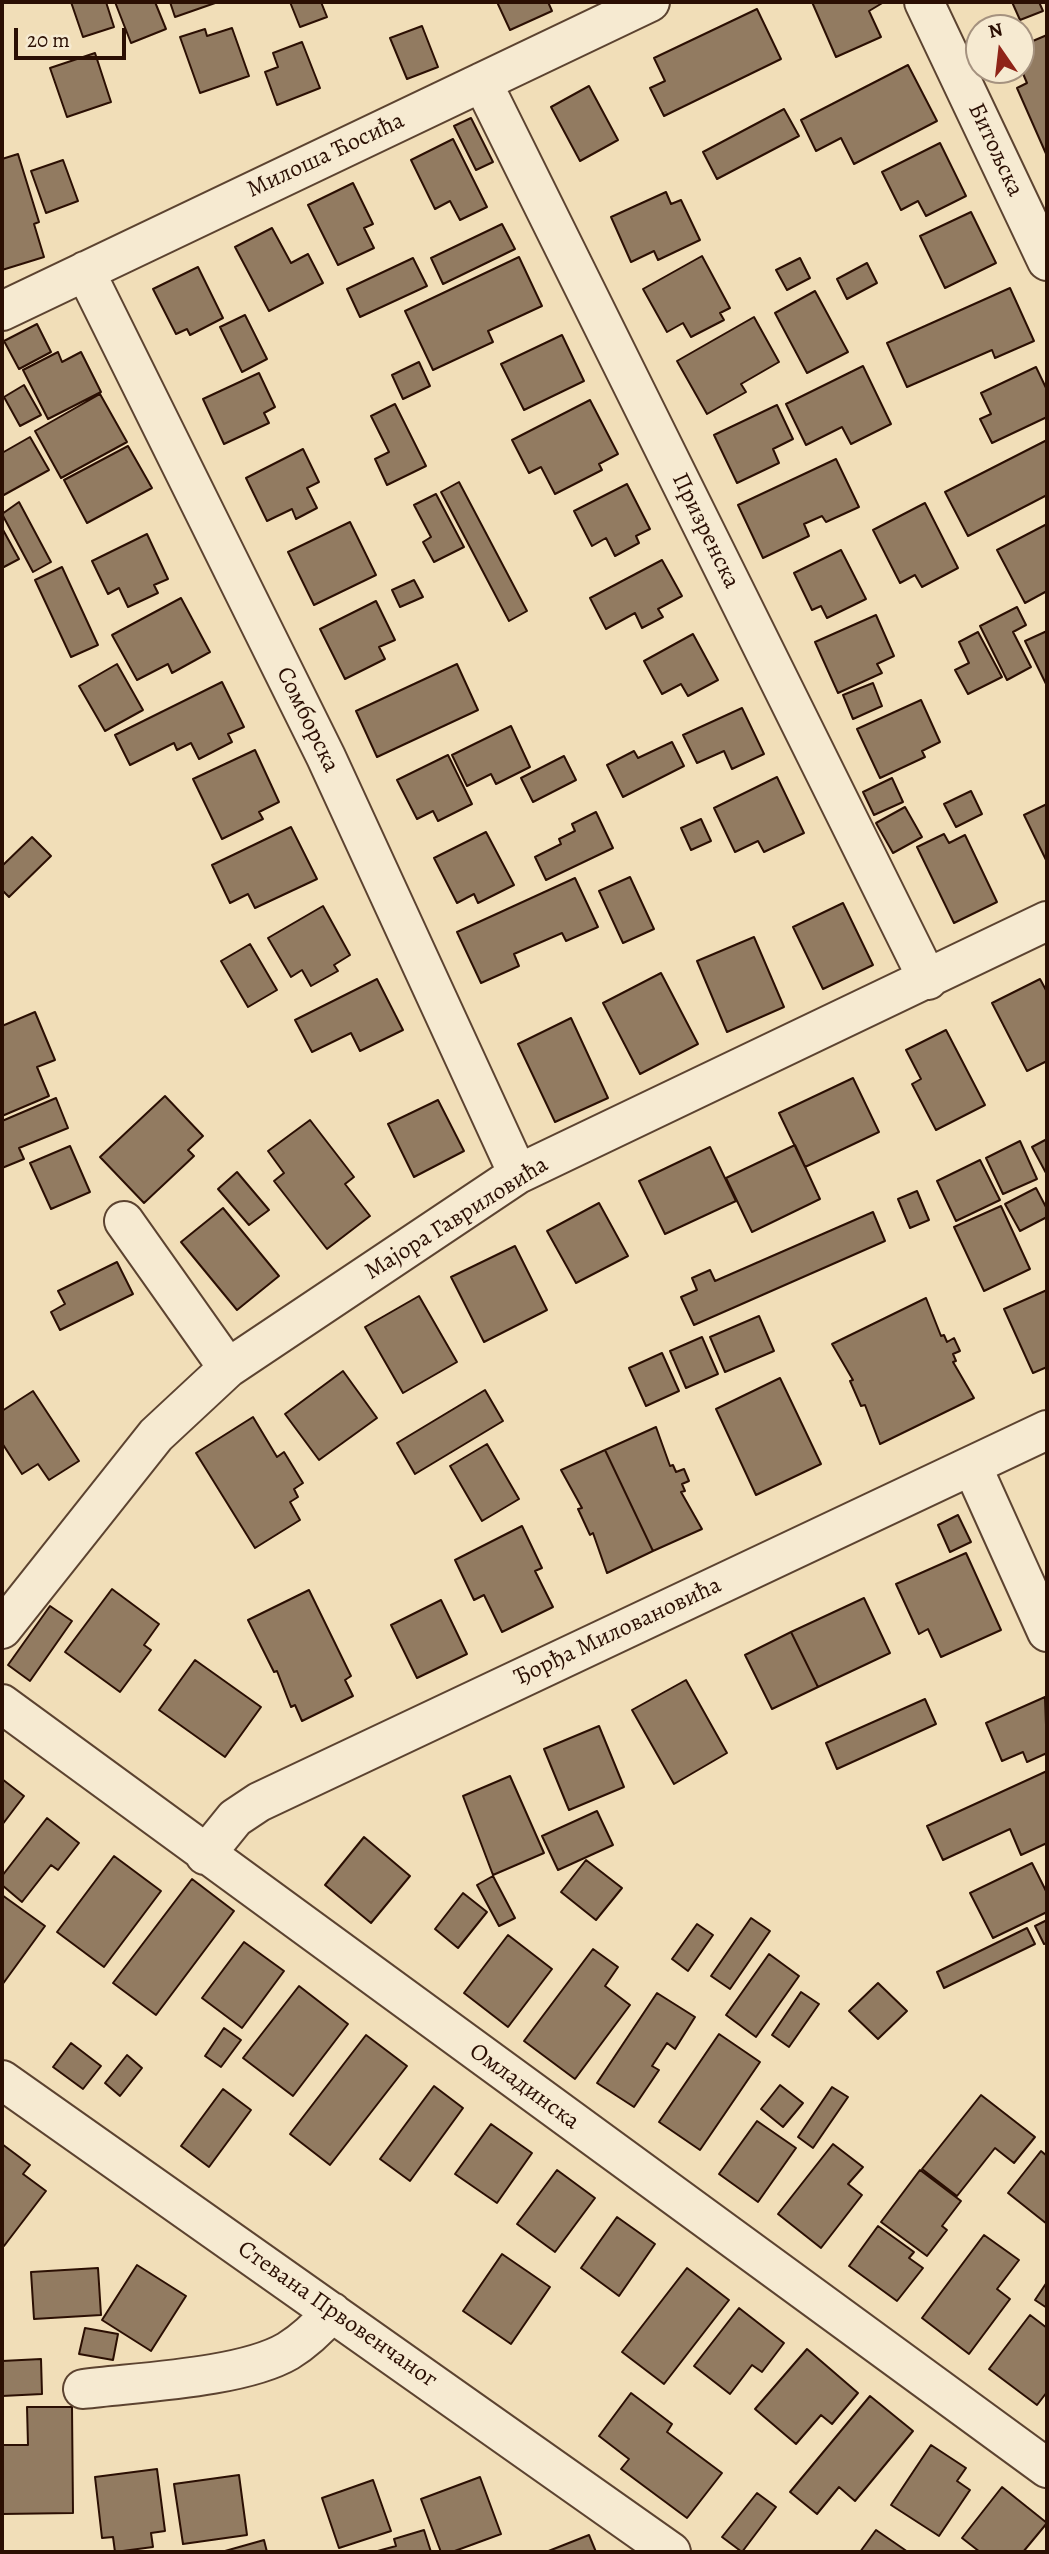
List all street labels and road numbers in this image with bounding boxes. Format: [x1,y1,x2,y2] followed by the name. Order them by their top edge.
[961,99,1029,201] street label: Битољска
[243,107,409,205] street label: Милоша Ћосића
[665,469,745,593] street label: Призренска
[269,663,345,777] street label: Сомборска
[360,1151,554,1287] street label: Мајора Гавриловића
[510,1571,726,1693] street label: Ђорђа Миловановића
[463,2037,585,2137] street label: Омладинска
[232,2235,442,2395] street label: Стевана Првовенчаног

